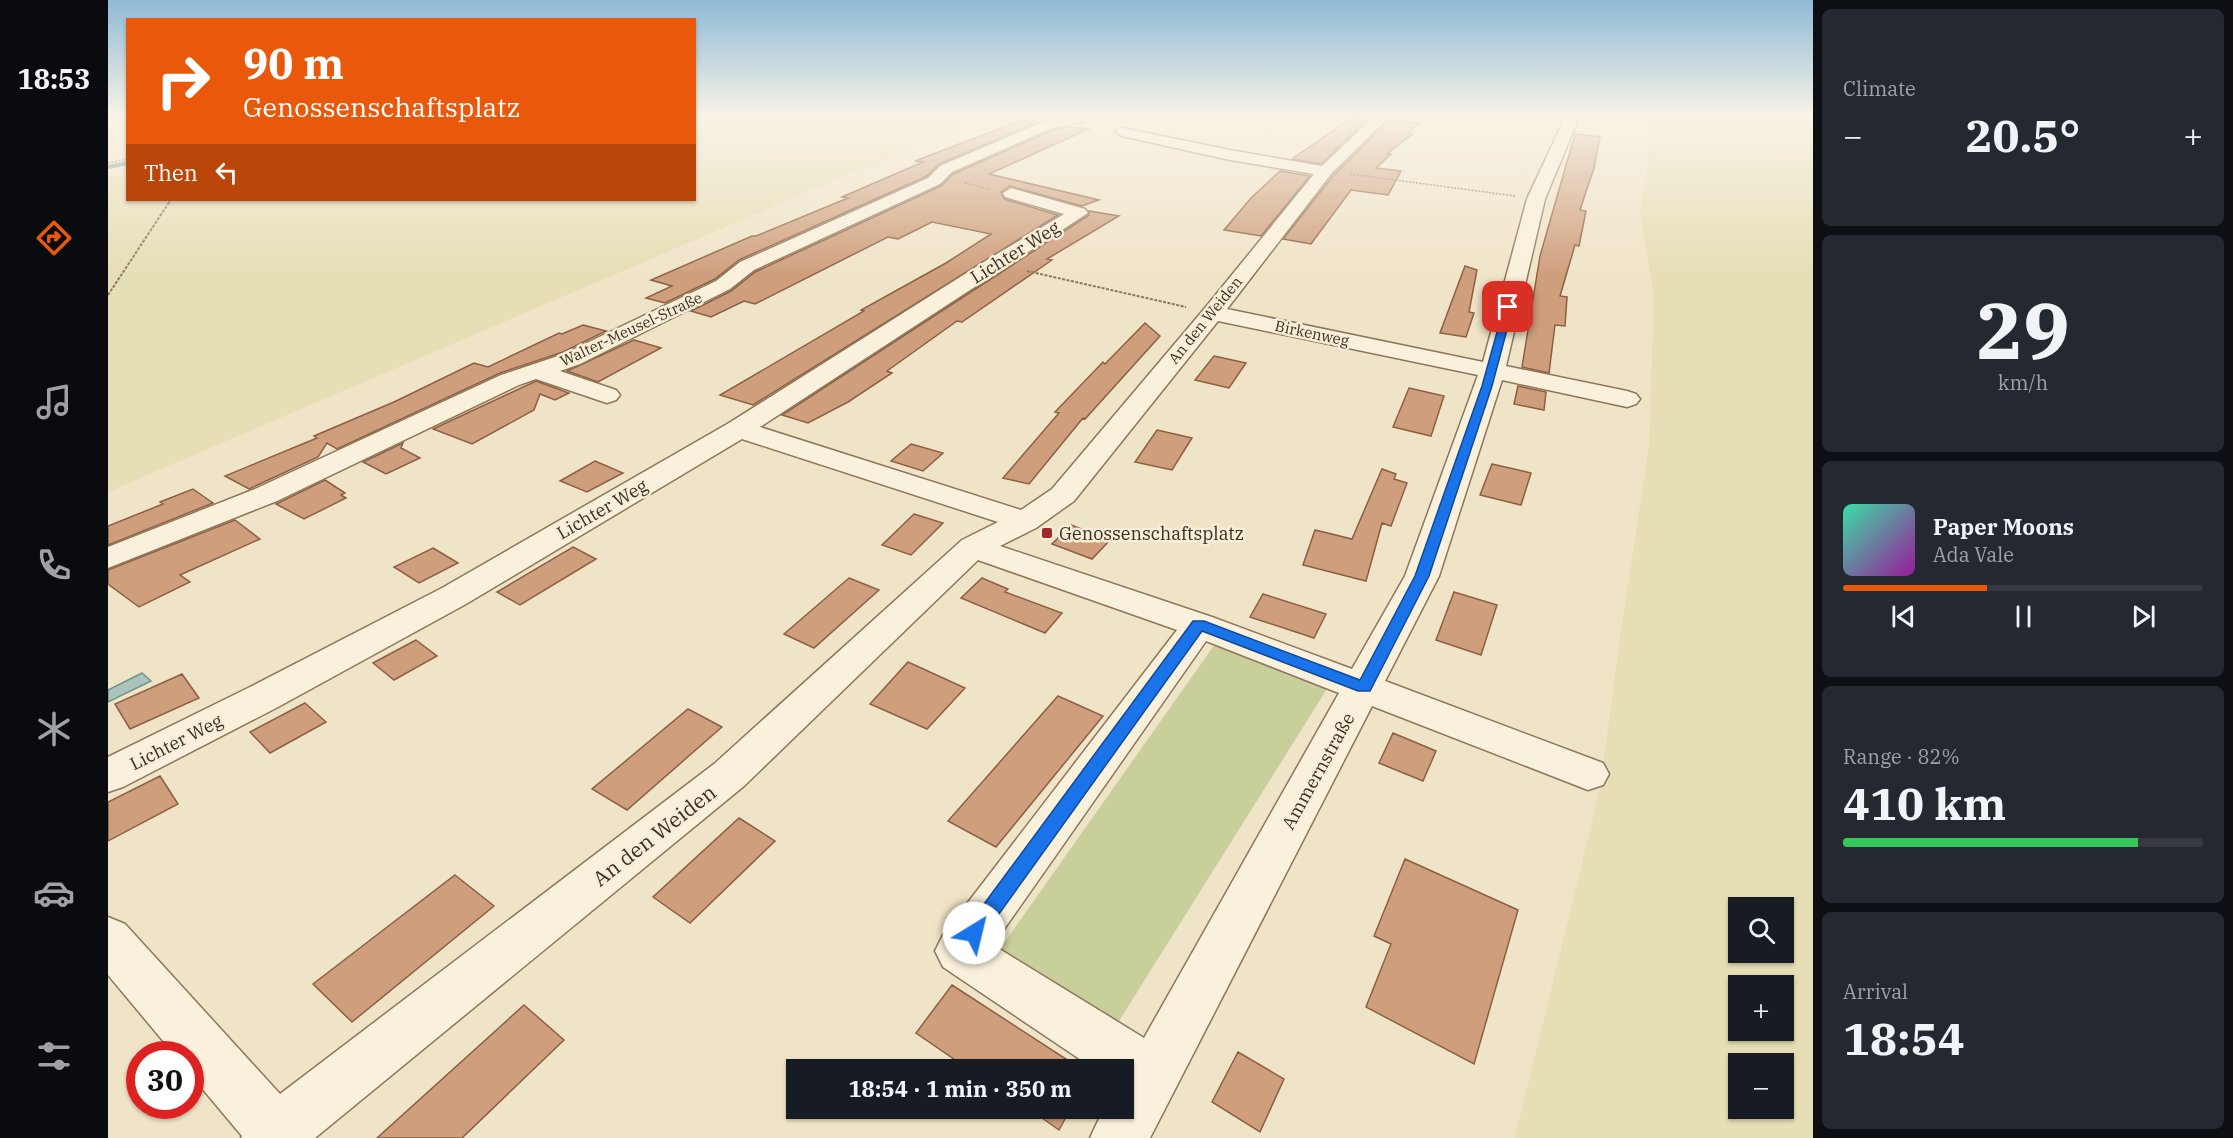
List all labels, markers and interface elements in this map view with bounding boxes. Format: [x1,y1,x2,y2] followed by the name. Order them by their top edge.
[243,36,344,91] text: 90 m
[144,42,222,120] icon: right
[18,61,90,96] text: 18:53
[1843,75,1916,102] text: Climate
[243,89,520,124] text: Genossenschaftsplatz
[1966,106,2080,164] text: 20.5°
[1843,114,1863,157] text: −
[2183,114,2203,157] text: +
[210,156,243,189] icon: left
[144,158,198,187] text: Then
[966,215,1064,289] street label: Lichter Weg
[33,217,75,259] icon: directions
[1164,272,1246,368] street label: An den Weiden
[1976,279,2070,380] text: 29
[1482,281,1533,332] pin
[557,288,705,370] street label: Walter-Meusel-Straße
[1491,290,1524,323] icon: arrive
[1273,316,1351,350] street label: Birkenweg
[1998,369,2048,396] text: km/h
[33,381,75,423] icon: music
[552,474,652,544] street label: Lichter Weg
[1933,512,2074,541] text: Paper Moons
[1059,522,1244,545] place label: Genossenschaftsplatz
[1040,526,1054,540] marker: Genossenschaftsplatz
[1933,541,2014,568] text: Ada Vale
[33,544,75,586] icon: phone
[1887,600,1920,633] icon: previous
[2007,600,2040,633] icon: pause
[2127,600,2160,633] icon: next
[33,708,75,750] icon: climate
[126,709,226,775] street label: Lichter Weg
[1276,709,1360,833] street label: Ammernstraße
[1843,743,1960,770] text: Range · 82%
[1843,774,2006,832] text: 410 km
[586,778,722,892] street label: An den Weiden
[33,872,75,914] icon: car
[1728,897,1794,1119] map controls
[1728,897,1794,963] button: search
[942,901,1006,965] position arrow
[1728,975,1794,1041] button: +
[1843,978,1908,1005] text: Arrival
[1843,1009,1965,1067] text: 18:54
[33,1035,75,1077] icon: filters
[126,1041,204,1119] speed limit sign: 30
[1728,1053,1794,1119] button: −
[848,1074,1072,1103] text: 18:54 · 1 min · 350 m

